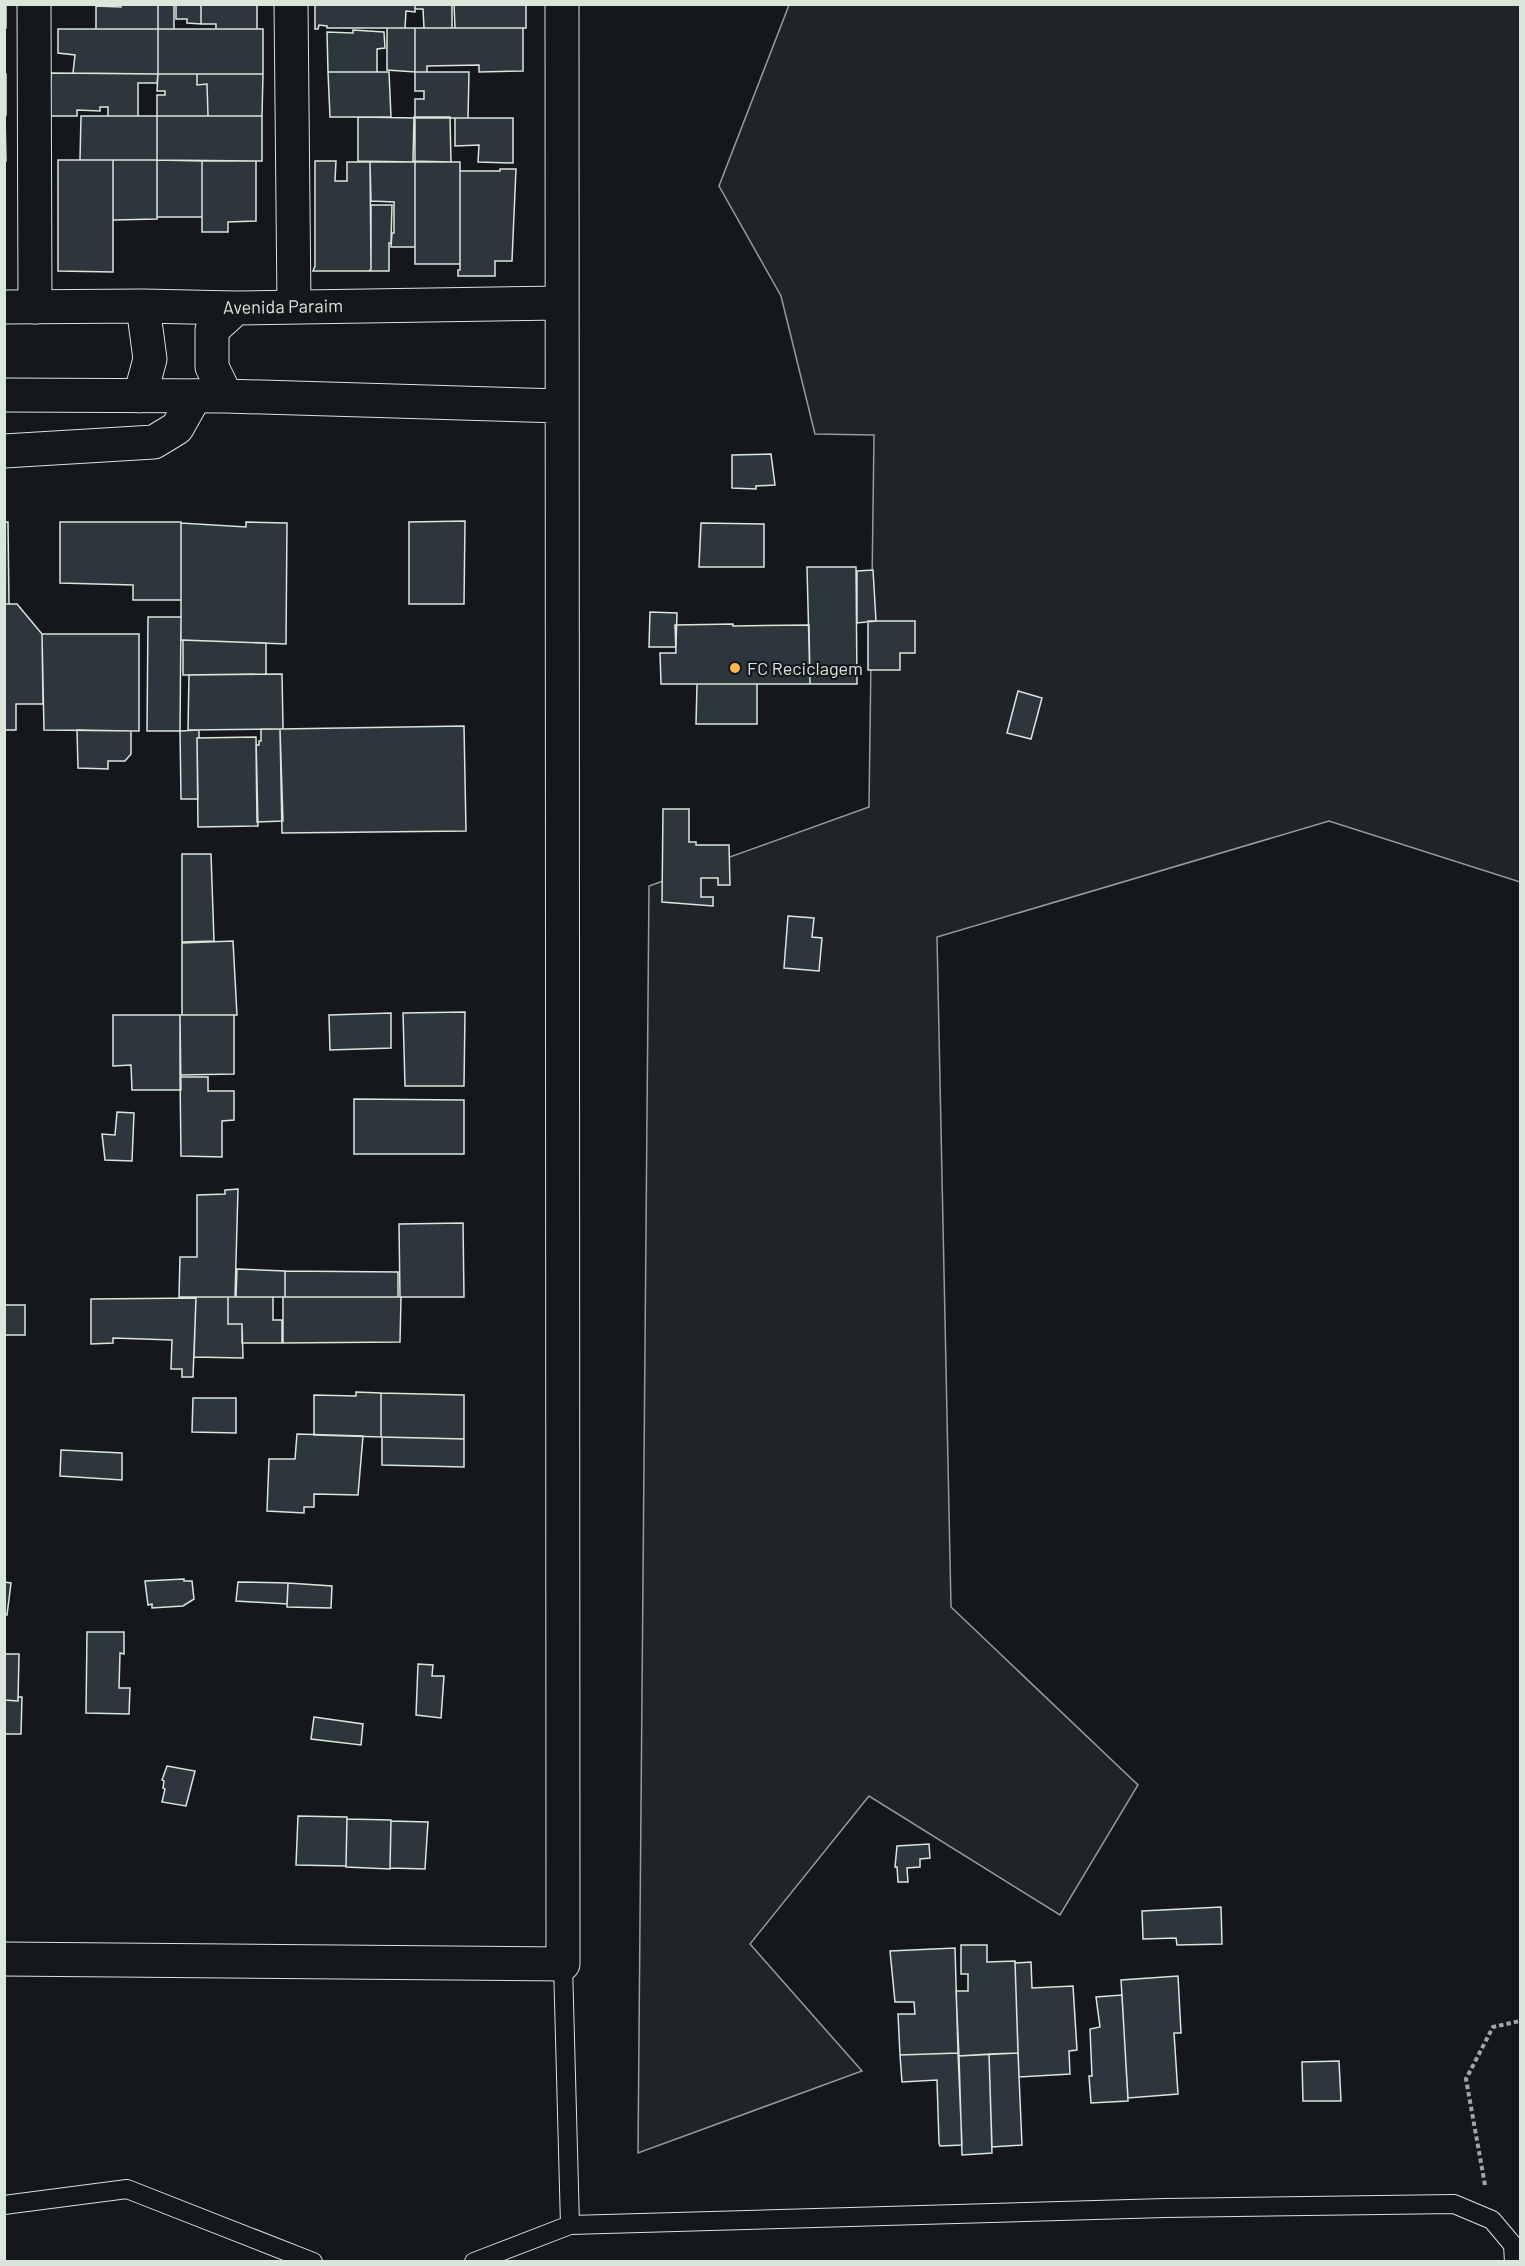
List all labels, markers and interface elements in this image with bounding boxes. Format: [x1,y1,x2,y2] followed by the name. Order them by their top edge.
[223,294,343,318] street label: Avenida Paraim
[747,657,863,679] place label: FC Reciclagem
[728,661,742,675] marker: FC Reciclagem

